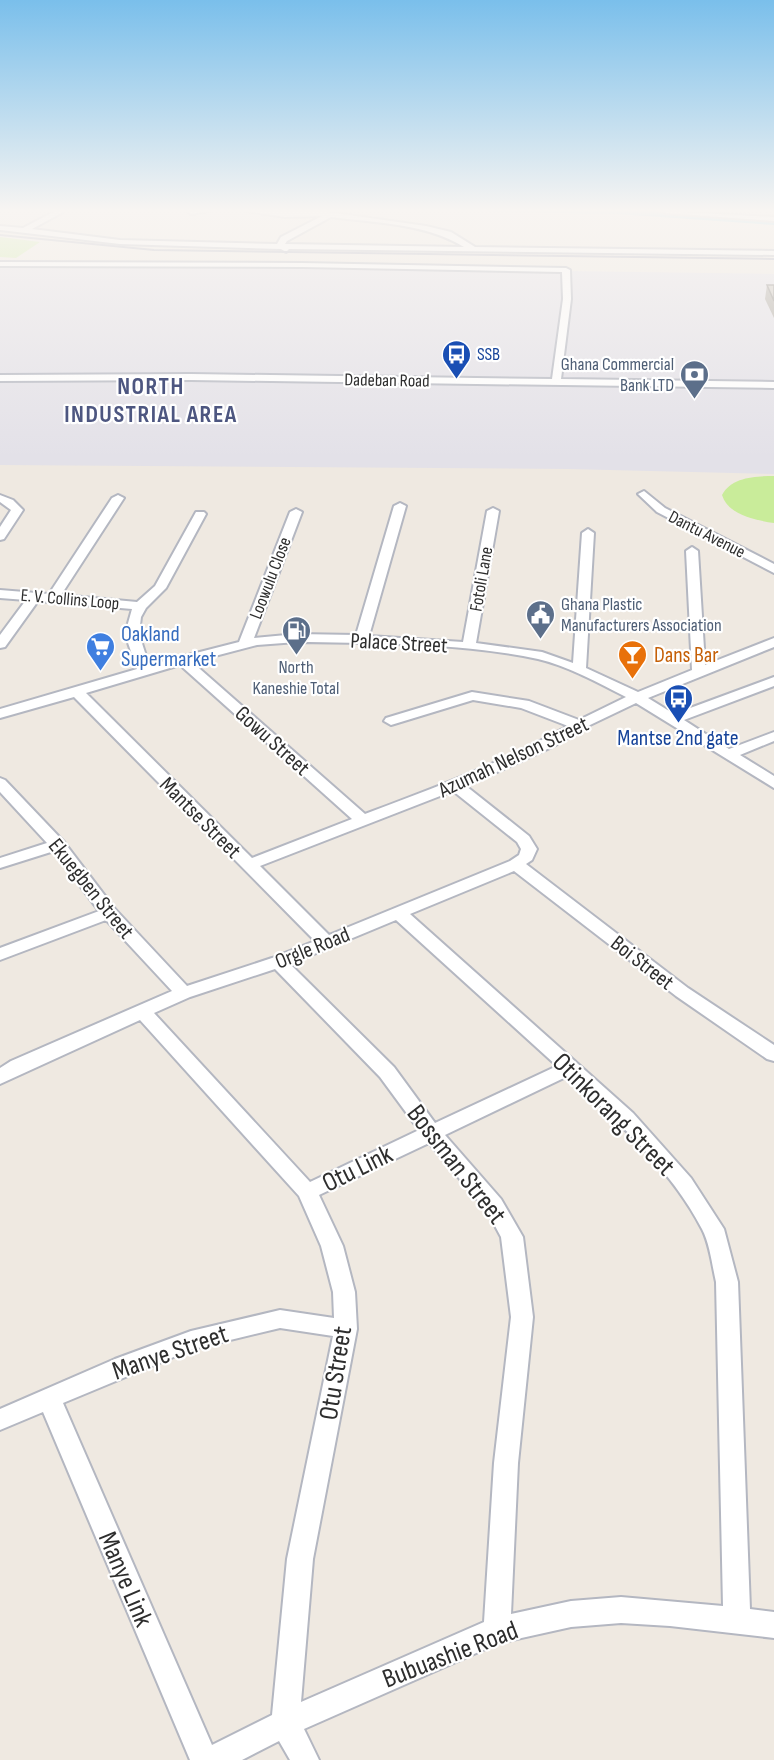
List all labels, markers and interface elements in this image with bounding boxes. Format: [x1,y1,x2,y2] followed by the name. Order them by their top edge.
[440,338,472,380] bus stop icon: SSB
[477,344,500,365] place label: SSB
[561,354,674,396] place label: Ghana Commercial Bank LTD
[679,358,711,400] bank icon: Ghana Commercial Bank LTD
[344,369,430,392] street label: Dadeban Road
[64,372,238,429] district label: NORTH INDUSTRIAL AREA
[665,506,749,563] street label: Dantu Avenue
[245,534,296,622] street label: Loowulu Close
[465,545,498,613] street label: Fotoli Lane
[20,585,120,614] street label: E. V. Collins Loop
[561,594,722,636] place label: Ghana Plastic Manufacturers Association
[524,598,556,640] public building icon: Ghana Plastic Manufacturers Association
[280,614,312,656] fuel station icon: North Kaneshie Total
[121,621,217,673] place label: Oakland Supermarket
[350,627,449,660] street label: Palace Street
[84,630,116,672] supermarket icon: Oakland Supermarket
[617,638,649,680] bar icon: Dans Bar
[654,642,719,669] place label: Dans Bar
[253,657,339,699] place label: North Kaneshie Total
[662,682,694,724] bus stop icon: Mantse 2nd gate
[229,700,315,782] street label: Gowu Street
[433,711,593,804] street label: Azumah Nelson Street
[617,725,739,752] place label: Mantse 2nd gate
[154,772,247,865] street label: Mantse Street
[42,833,140,945] street label: Ekuegben Street
[271,921,354,976] street label: Orgle Road
[605,930,679,996] street label: Boi Street
[545,1047,681,1183] street label: Otinkorang Street
[400,1098,513,1231] street label: Bossman Street
[317,1138,398,1200] street label: Otu Link
[108,1318,232,1388] street label: Manye Street
[313,1324,359,1422] street label: Otu Street
[91,1527,160,1632] street label: Manye Link
[378,1614,523,1695] street label: Bubuashie Road

